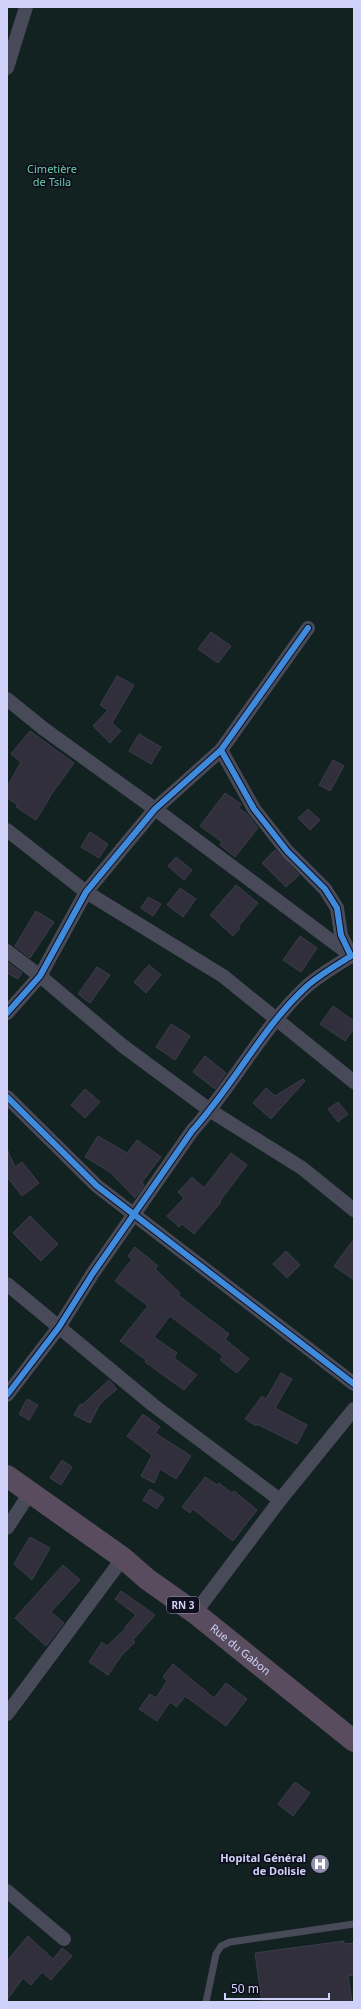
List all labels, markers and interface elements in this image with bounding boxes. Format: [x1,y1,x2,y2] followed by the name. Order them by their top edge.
[27,161,77,189] park label: Cimetière de Tsila
[167,1597,199,1613] road number: RN 3
[207,1620,274,1678] street label: Rue du Gabon
[220,1850,306,1878] place label: Hopital Général de Dolisie
[309,1853,331,1875] hospital icon: Hopital Général de Dolisie
[225,1975,329,2001] scale bar
[231,1980,259,1997] text: 50 m

